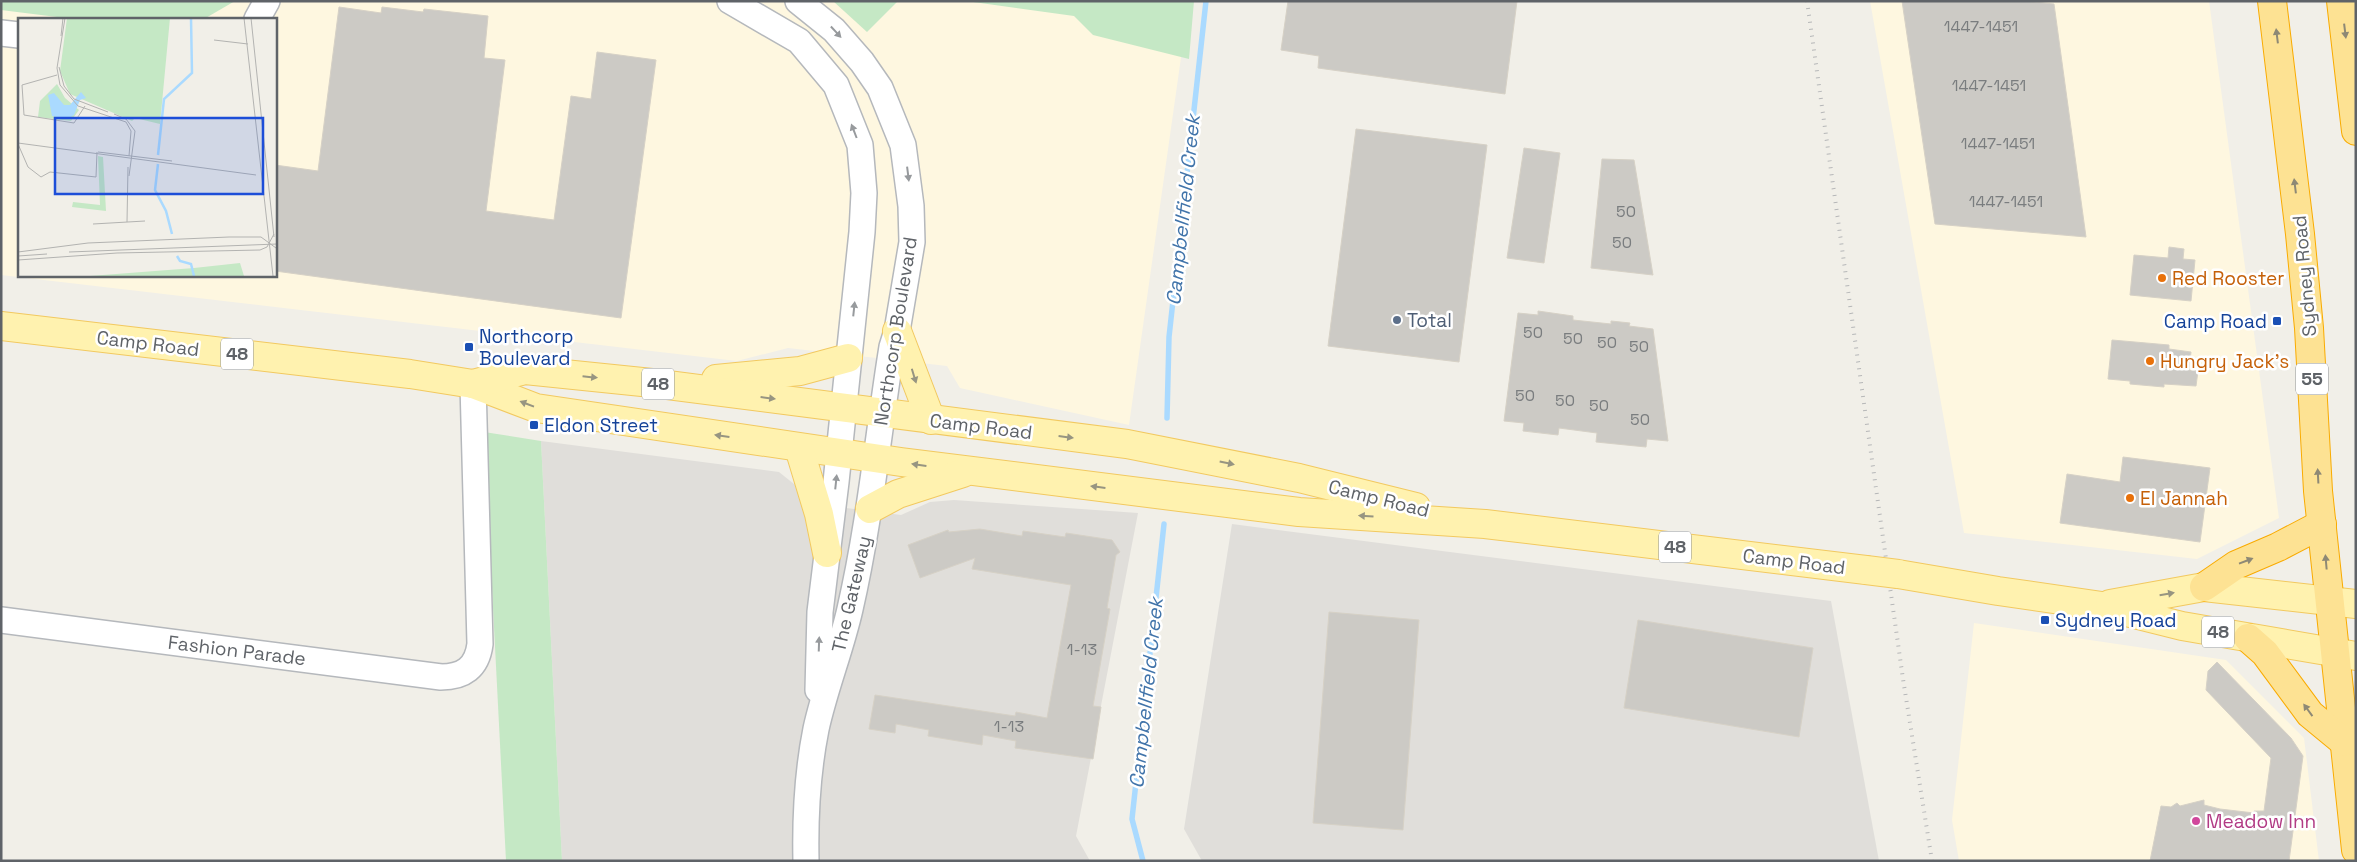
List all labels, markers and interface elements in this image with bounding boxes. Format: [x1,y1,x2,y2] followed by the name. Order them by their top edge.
[1944,16,2018,37] house number: 1447-1451
[18,18,276,276] inset map
[2341,23,2349,39] one-way arrow
[830,26,842,38] one-way arrow
[2272,28,2280,44] one-way arrow
[1952,75,2026,96] house number: 1447-1451
[1160,111,1206,307] water label: Campbellfield Creek
[850,123,858,138] one-way arrow
[1961,133,2035,154] house number: 1447-1451
[904,166,912,182] one-way arrow
[2291,178,2299,194] one-way arrow
[1969,191,2043,212] house number: 1447-1451
[1616,201,1636,222] house number: 50
[2287,214,2322,338] street label: Sydney Road
[1612,232,1632,253] house number: 50
[868,235,923,427] street label: Northcorp Boulevard
[2172,266,2284,291] place label: Red Rooster
[2156,272,2168,284] marker: Red Rooster
[850,301,858,317] one-way arrow
[1407,308,1452,333] place label: Total
[2164,309,2267,334] place label: Camp Road
[1391,314,1403,326] marker: Total
[2271,315,2283,327] marker: Camp Road
[1523,322,1543,343] house number: 50
[479,324,573,371] place label: Northcorp Boulevard
[95,325,201,362] street label: Camp Road
[1563,328,1583,349] house number: 50
[1597,332,1617,353] house number: 50
[1629,336,1649,357] house number: 50
[221,338,253,369] road number: 48
[463,341,475,353] marker: Northcorp Boulevard
[2160,349,2289,374] place label: Hungry Jack's
[2144,355,2156,367] marker: Hungry Jack's
[2296,364,2328,394] road number: 55
[642,368,674,399] road number: 48
[911,368,918,383] one-way arrow
[582,373,598,381] one-way arrow
[1515,385,1535,406] house number: 50
[1555,390,1575,411] house number: 50
[761,394,777,402] one-way arrow
[1589,395,1609,416] house number: 50
[520,400,534,408] one-way arrow
[928,408,1034,445] street label: Camp Road
[1630,409,1650,430] house number: 50
[544,413,658,438] place label: Eldon Street
[528,419,540,431] marker: Eldon Street
[713,432,729,440] one-way arrow
[1058,433,1074,441] one-way arrow
[1220,460,1236,468] one-way arrow
[911,461,927,469] one-way arrow
[2313,468,2321,484] one-way arrow
[832,474,840,490] one-way arrow
[1326,474,1432,523] street label: Camp Road
[1090,483,1106,491] one-way arrow
[2140,486,2228,511] place label: El Jannah
[2124,492,2136,504] marker: El Jannah
[1358,512,1374,520] one-way arrow
[1659,532,1691,562] road number: 48
[826,533,877,655] street label: The Gateway
[1741,543,1847,580] street label: Camp Road
[2322,554,2330,570] one-way arrow
[2239,557,2254,565] one-way arrow
[2159,589,2175,597] one-way arrow
[1123,594,1169,790] water label: Campbellfield Creek
[2055,608,2177,633] place label: Sydney Road
[2039,614,2051,626] marker: Sydney Road
[2202,616,2234,648] road number: 48
[167,630,307,671] street label: Fashion Parade
[815,635,823,651] one-way arrow
[1067,639,1097,660] house number: 1-13
[2303,703,2313,717] one-way arrow
[994,716,1024,737] house number: 1-13
[2206,809,2316,834] place label: Meadow Inn
[2190,815,2202,827] marker: Meadow Inn

